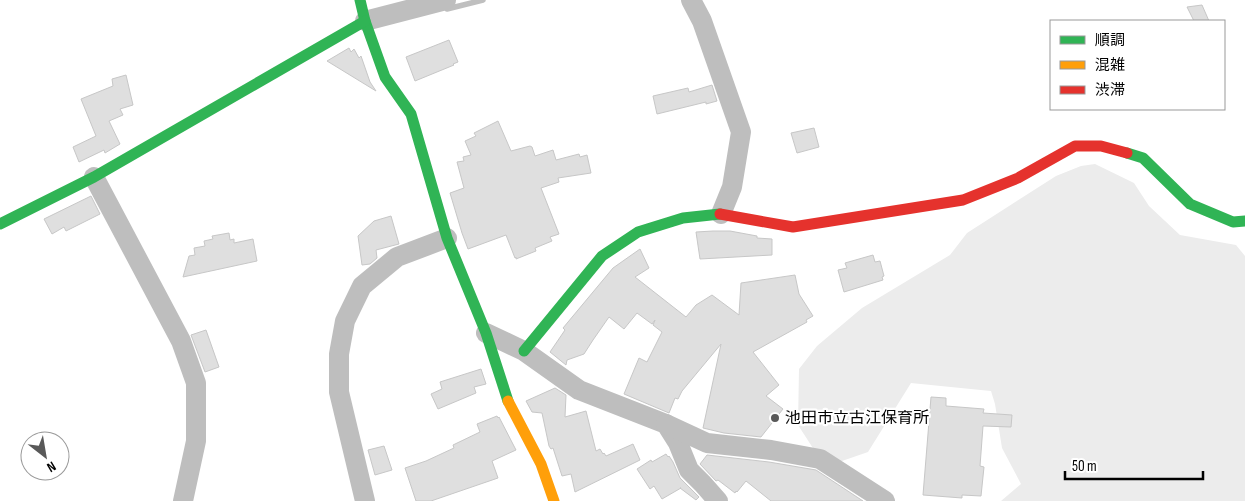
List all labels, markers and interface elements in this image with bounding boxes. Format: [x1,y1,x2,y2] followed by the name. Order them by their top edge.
[1050,20,1225,110] legend
[1095,31,1125,50] text: 順調
[1095,56,1125,75] text: 混雑
[1095,81,1125,100] text: 渋滞
[785,409,929,428] place label: 池田市立古江保育所
[769,412,781,424] marker: 池田市立古江保育所
[20,431,70,481] north arrow
[1065,448,1202,480] scale bar
[1072,457,1097,476] text: 50 m
[44,458,59,476] text: N

